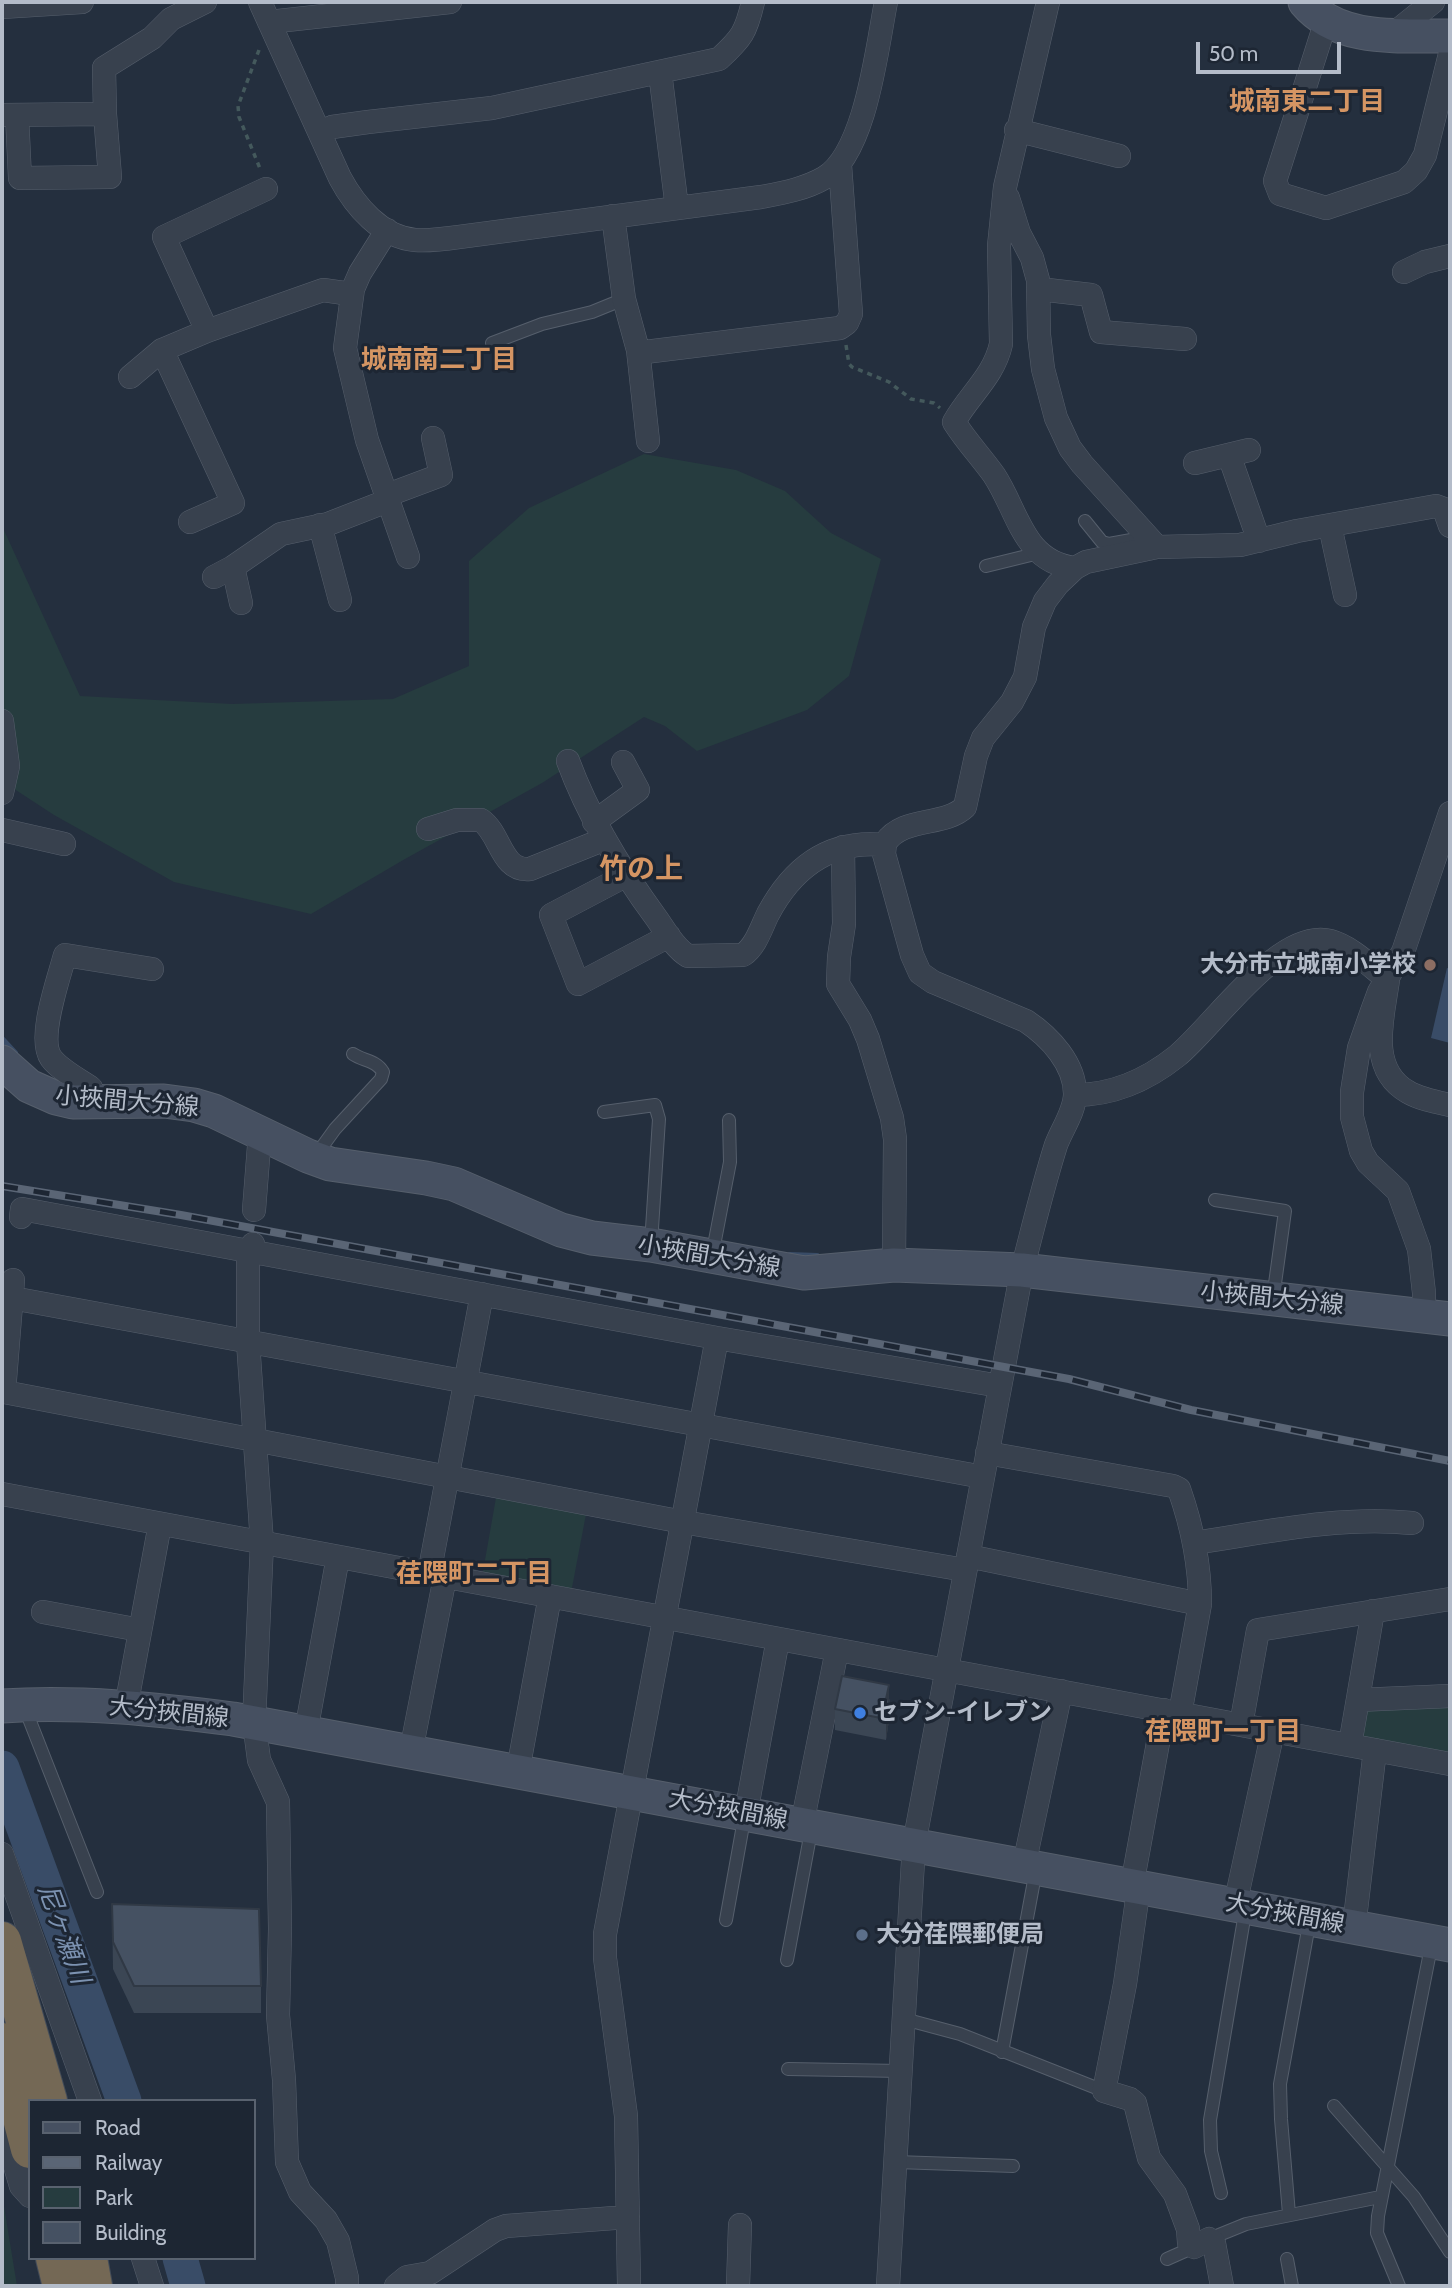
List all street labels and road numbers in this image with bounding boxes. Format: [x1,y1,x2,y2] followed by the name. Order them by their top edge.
[54,1081,200,1123] street label: 小挾間大分線
[636,1230,782,1284] street label: 小挾間大分線
[1199,1277,1345,1321] street label: 小挾間大分線
[108,1692,230,1734] street label: 大分挾間線
[666,1784,790,1836] street label: 大分挾間線
[1223,1888,1347,1940] street label: 大分挾間線

